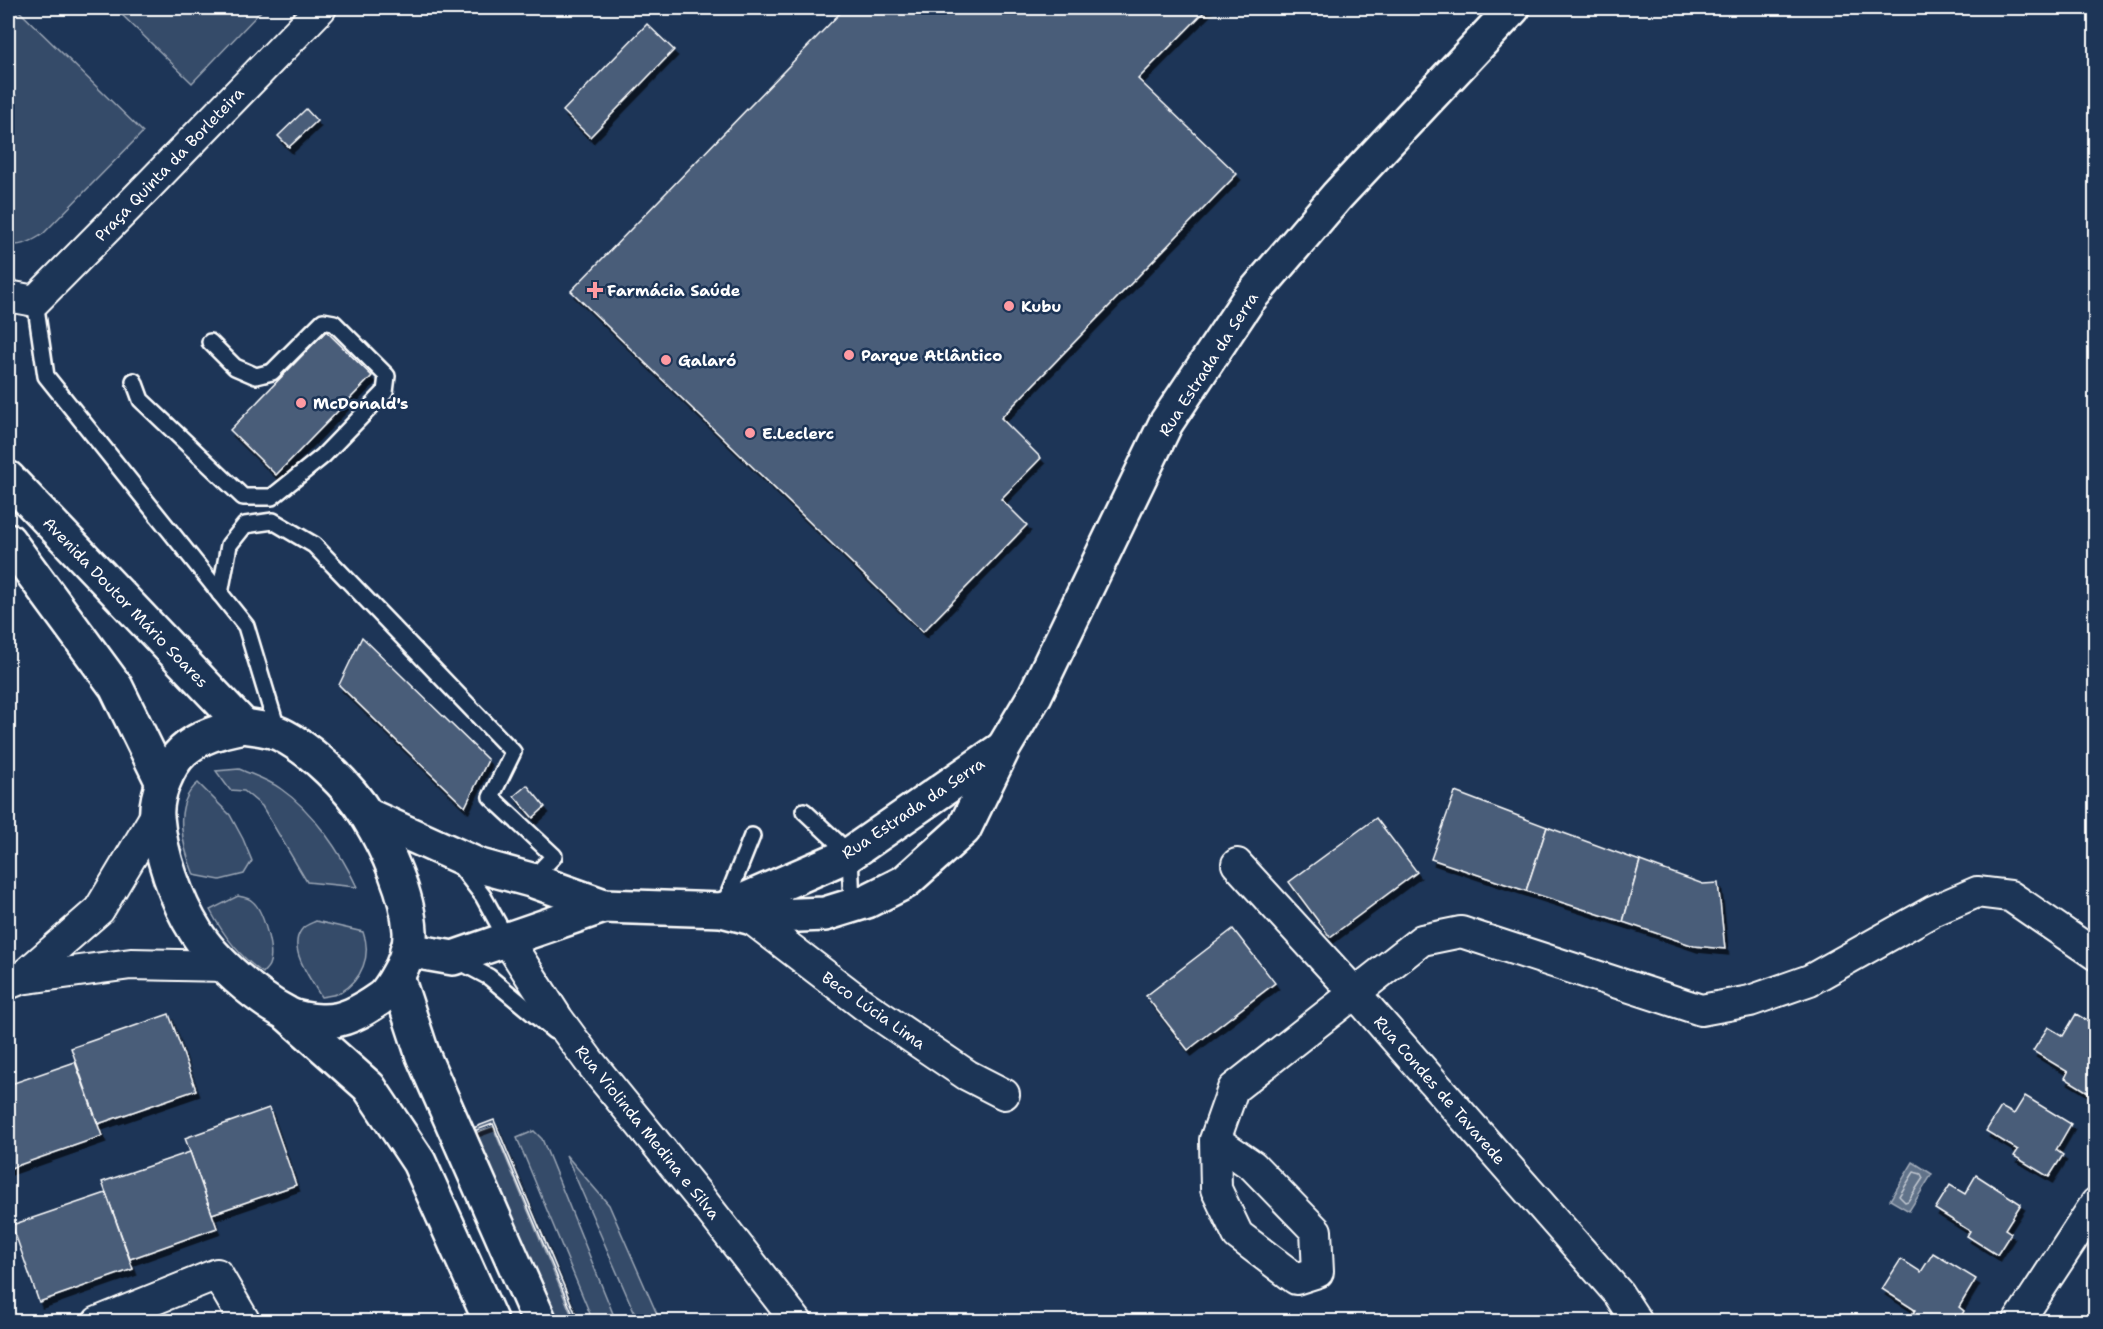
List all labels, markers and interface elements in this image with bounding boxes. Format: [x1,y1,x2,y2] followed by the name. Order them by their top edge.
[90,83,249,246] street label: Praça Quinta da Borleteira
[607,280,741,301] place label: Farmácia Saúde
[588,283,602,297] marker: Farmácia Saúde
[1154,288,1263,440] street label: Rua Estrada da Serra
[1021,296,1062,317] place label: Kubu
[1002,299,1016,313] marker: Kubu
[861,345,1002,366] place label: Parque Atlântico
[842,348,856,362] marker: Parque Atlântico
[678,350,736,371] place label: Galaró
[659,353,673,367] marker: Galaró
[313,393,409,414] place label: McDonald's
[294,396,308,410] marker: McDonald's
[762,423,834,444] place label: E.Leclerc
[743,426,757,440] marker: E.Leclerc
[38,513,213,692] street label: Avenida Doutor Mário Soares
[838,753,989,864] street label: Rua Estrada da Serra
[818,967,930,1054] street label: Beco Lúcia Lima
[1369,1012,1510,1169] street label: Rua Condes de Tavarede
[571,1041,725,1224] street label: Rua Violinda Medina e Silva

